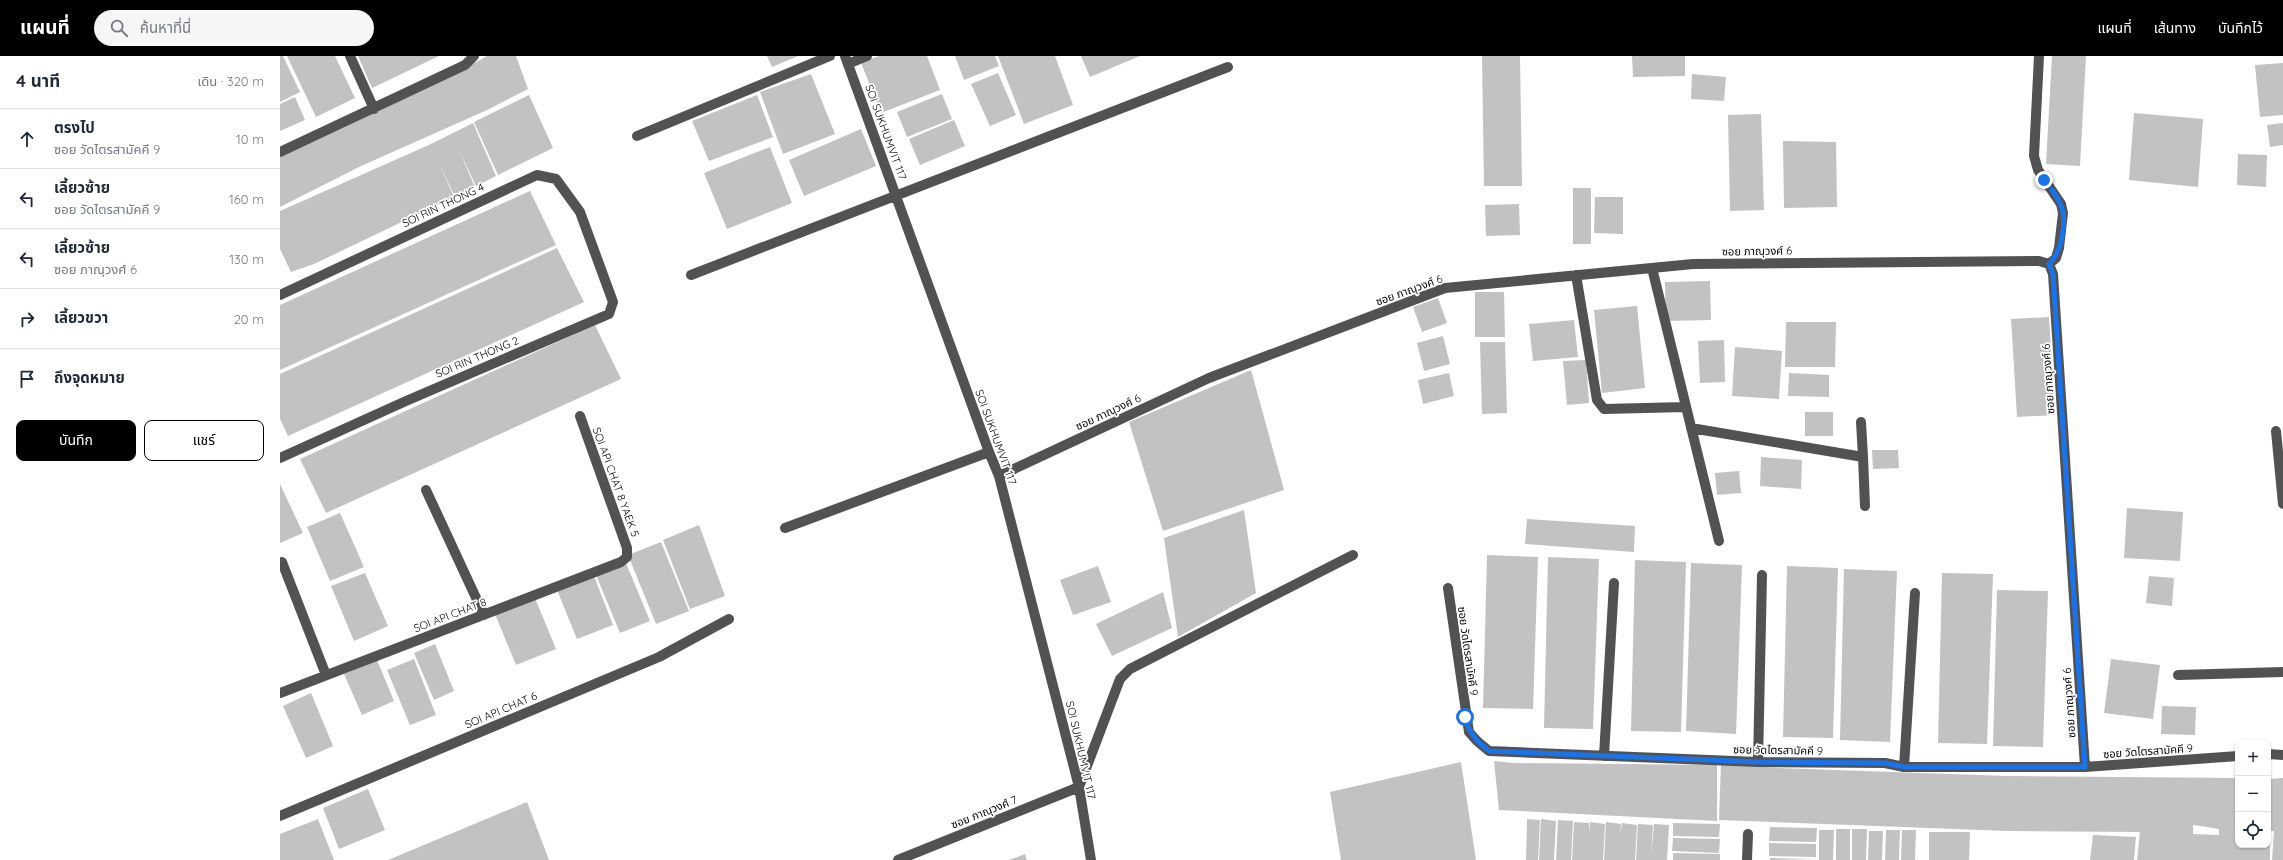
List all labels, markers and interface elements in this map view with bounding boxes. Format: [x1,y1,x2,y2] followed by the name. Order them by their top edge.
[94,10,374,46] search box
[20,15,70,39] text: แผนที่
[108,17,130,39] icon: search
[140,18,191,37] text: ค้นหาที่นี่
[2098,19,2132,37] text: แผนที่
[2154,19,2196,37] text: เส้นทาง
[2218,19,2263,37] text: บันทึกไว้
[16,70,60,91] text: 4 นาที
[198,73,264,89] text: เดิน · 320 m
[862,83,910,182] street label: SOI SUKHUMVIT 117
[54,118,95,137] text: ตรงไป
[16,128,38,150] icon: ahead
[236,131,264,147] text: 10 m
[54,141,160,157] text: ซอย วัดไตรสามัคคี 9
[2035,171,2053,189] route end
[54,178,110,197] text: เลี้ยวซ้าย
[400,180,486,230] street label: SOI RIN THONG 4
[16,188,38,210] icon: left
[229,191,264,207] text: 160 m
[54,201,160,217] text: ซอย วัดไตรสามัคคี 9
[54,238,110,257] text: เลี้ยวซ้าย
[1722,243,1792,259] street label: ซอย ภาณุวงศ์ 6
[16,248,38,270] icon: left
[229,251,264,267] text: 130 m
[54,261,137,277] text: ซอย ภาณุวงศ์ 6
[1374,271,1444,309] street label: ซอย ภาณุวงศ์ 6
[16,308,38,330] icon: right
[54,308,108,327] text: เลี้ยวขวา
[234,311,264,327] text: 20 m
[433,333,521,381] street label: SOI RIN THONG 2
[2039,343,2057,415] street label: ซอย ภาณุวงศ์ 6
[16,368,38,390] icon: arrive
[54,368,125,387] text: ถึงจุดหมาย
[972,388,1020,487] street label: SOI SUKHUMVIT 117
[1073,391,1143,433] street label: ซอย ภาณุวงศ์ 6
[16,420,136,461] button: บันทึก
[144,420,264,461] button: แชร์
[590,425,642,539] street label: SOI API CHAT 8 YAEK 5
[412,595,489,635] street label: SOI API CHAT 8
[1455,606,1481,696] street label: ซอย วัดไตรสามัคคี 9
[2060,667,2078,739] street label: ซอย ภาณุวงศ์ 6
[463,688,539,731] street label: SOI API CHAT 6
[1063,700,1099,801] street label: SOI SUKHUMVIT 117
[1456,708,1474,726] route start
[2235,740,2271,848] map controls
[2235,740,2271,776] button: +
[2103,741,2193,761] street label: ซอย วัดไตรสามัคคี 9
[1733,742,1823,758] street label: ซอย วัดไตรสามัคคี 9
[2235,776,2271,812] button: −
[949,792,1019,832] street label: ซอย ภาณุวงศ์ 7
[2235,812,2271,848] button: locate

